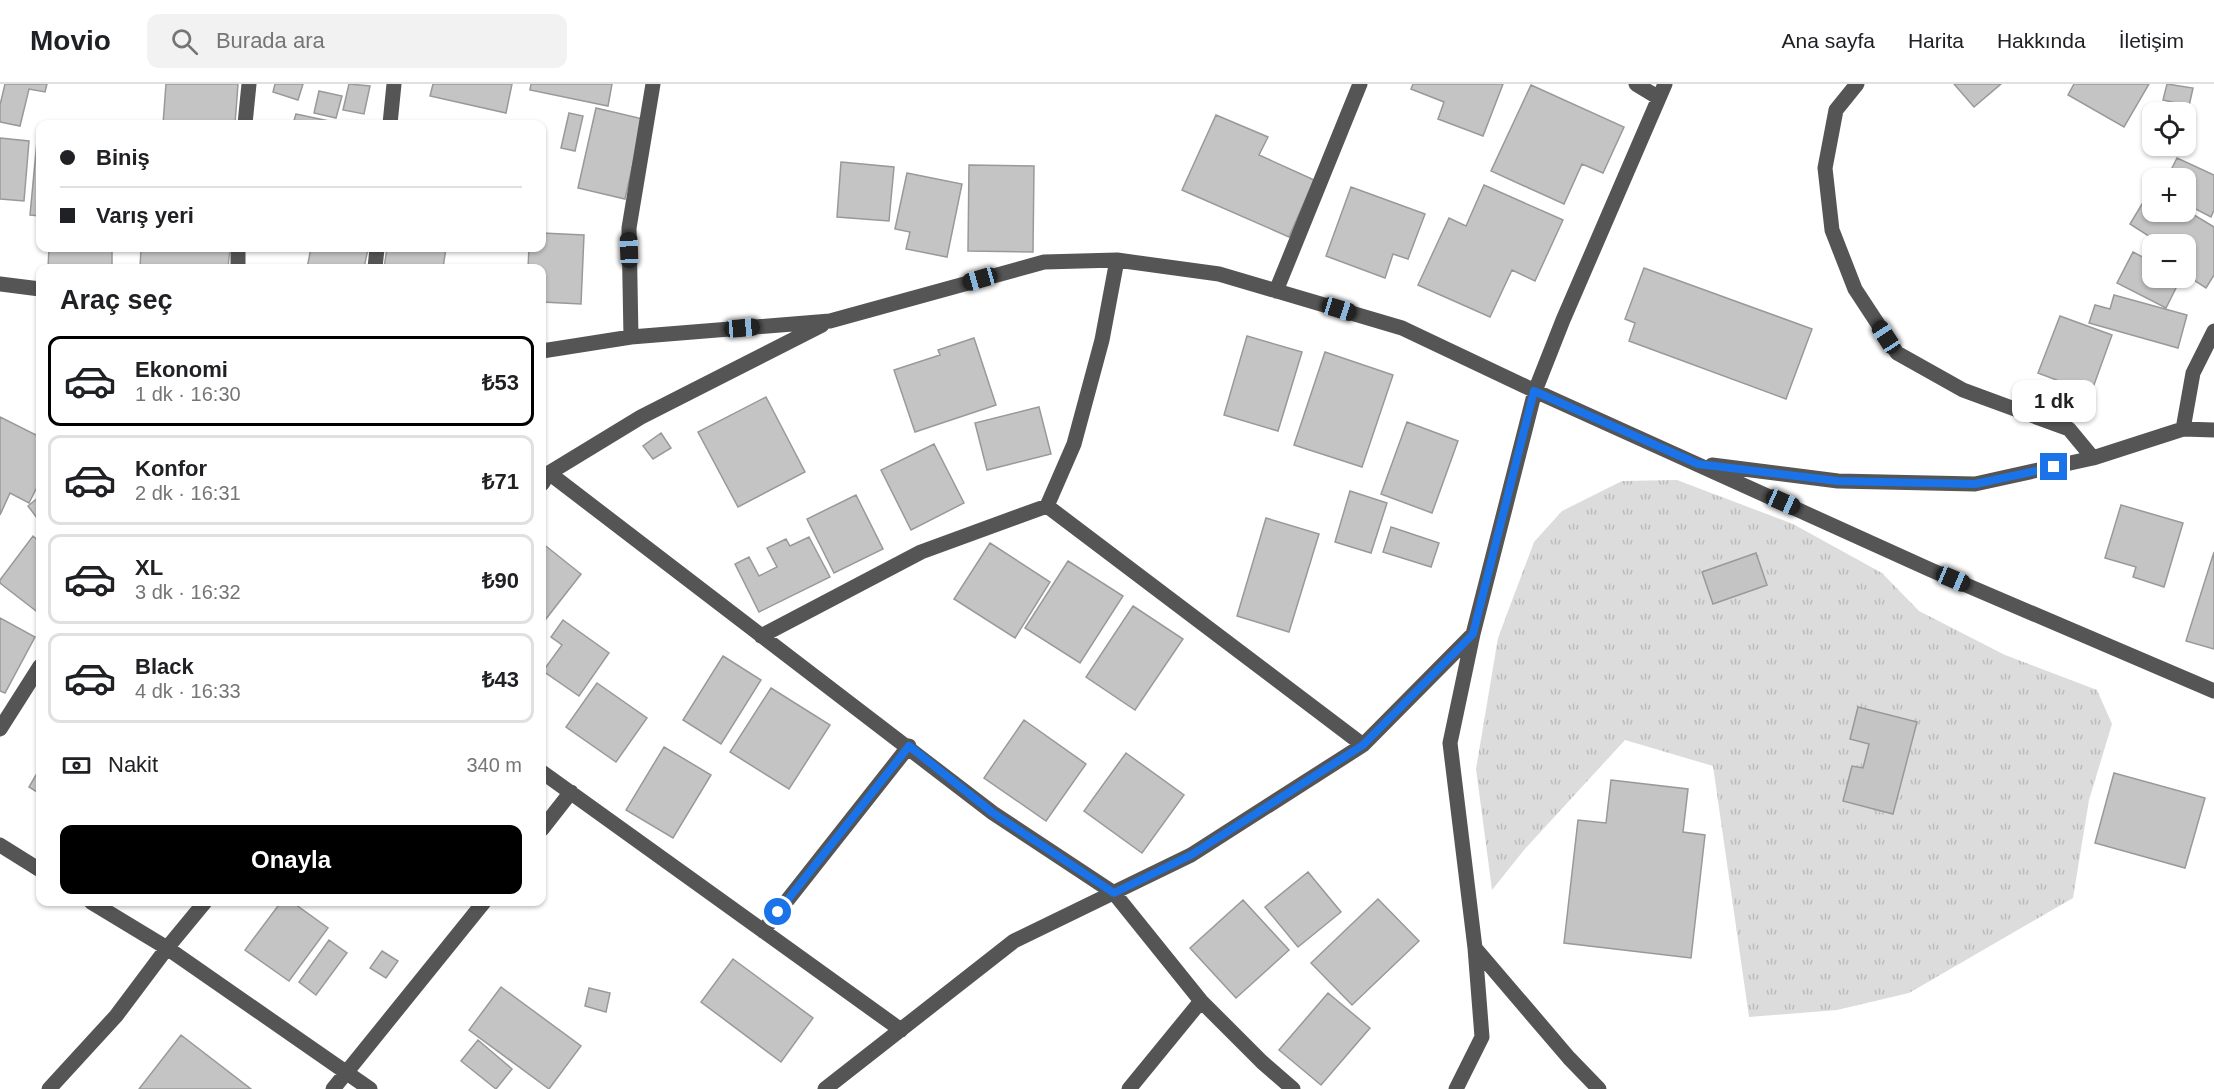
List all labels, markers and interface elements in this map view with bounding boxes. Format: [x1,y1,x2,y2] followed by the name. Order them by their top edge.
[147,14,567,68] search box
[30,25,111,56] text: Movio
[168,25,201,58] icon: search
[216,28,325,53] text: Burada ara
[1782,29,1875,52] text: Ana sayfa
[1908,29,1964,52] text: Harita
[1997,29,2086,52] text: Hakkında
[2119,29,2184,52] text: İletişim
[2142,102,2196,288] map controls
[2142,102,2196,156] button: locate
[96,145,150,170] text: Biniş
[2142,168,2196,222] button: +
[96,203,194,228] text: Varış yeri
[619,232,639,268] car
[2142,234,2196,288] button: −
[960,265,1000,293] car
[60,285,173,315] text: Araç seç
[1319,295,1359,323] car
[723,317,761,339] car
[1869,317,1903,357] car
[63,354,117,408] icon: car
[135,357,228,382] text: Ekonomi
[482,370,519,395] text: ₺53
[2012,380,2096,422] callout: 1 dk
[135,383,241,405] text: 1 dk · 16:30
[2034,390,2074,412] text: 1 dk
[63,453,117,507] icon: car
[2040,453,2067,480] route end
[135,456,207,481] text: Konfor
[482,469,519,494] text: ₺71
[135,482,241,504] text: 2 dk · 16:31
[1763,486,1803,518] car
[63,552,117,606] icon: car
[135,555,163,580] text: XL
[1933,564,1973,594] car
[482,568,519,593] text: ₺90
[135,581,241,603] text: 3 dk · 16:32
[63,651,117,705] icon: car
[135,654,194,679] text: Black
[482,667,519,692] text: ₺43
[135,680,241,702] text: 4 dk · 16:33
[60,749,93,782] icon: cash
[108,752,158,777] text: Nakit
[466,754,522,776] text: 340 m
[60,825,522,894] button: Onayla
[764,898,791,925] route start

